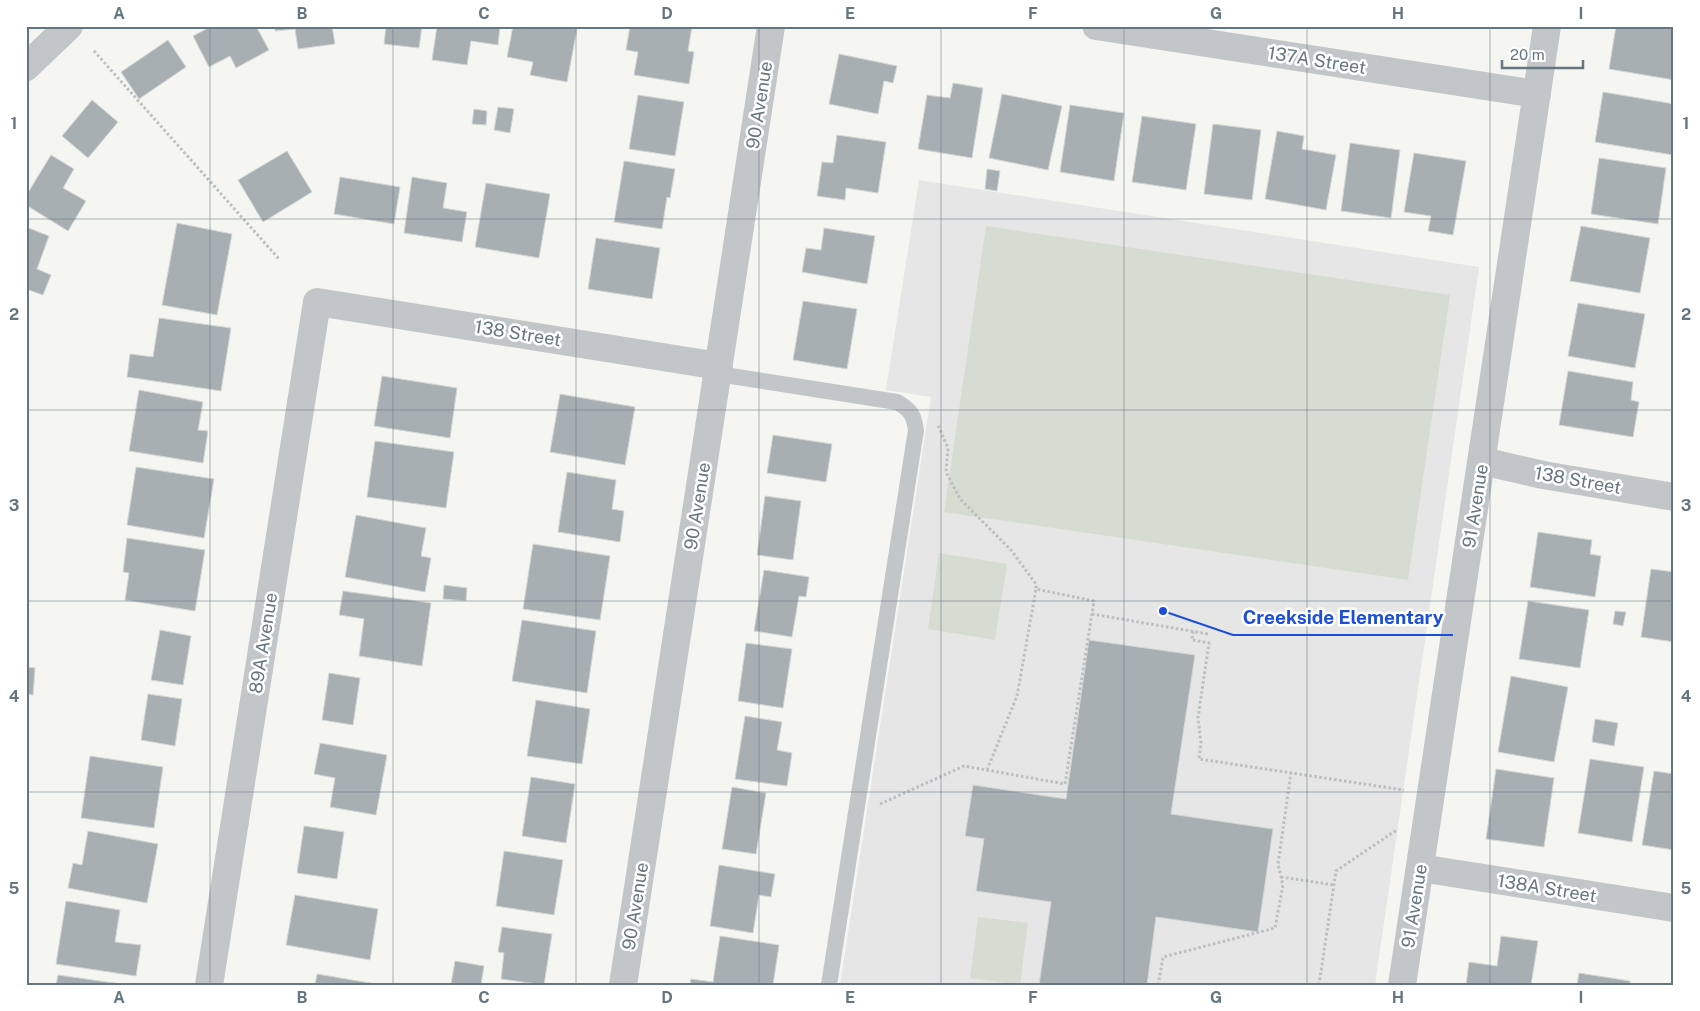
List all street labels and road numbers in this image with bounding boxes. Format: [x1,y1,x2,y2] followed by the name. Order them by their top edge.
[1267,42,1367,78] street label: 137A Street
[742,60,776,150] street label: 90 Avenue
[473,316,563,350] street label: 138 Street
[680,461,714,551] street label: 90 Avenue
[1458,462,1492,550] street label: 91 Avenue
[1533,462,1623,498] street label: 138 Street
[245,591,281,695] street label: 89A Avenue
[618,861,652,951] street label: 90 Avenue
[1397,862,1431,950] street label: 91 Avenue
[1496,870,1598,906] street label: 138A Street

